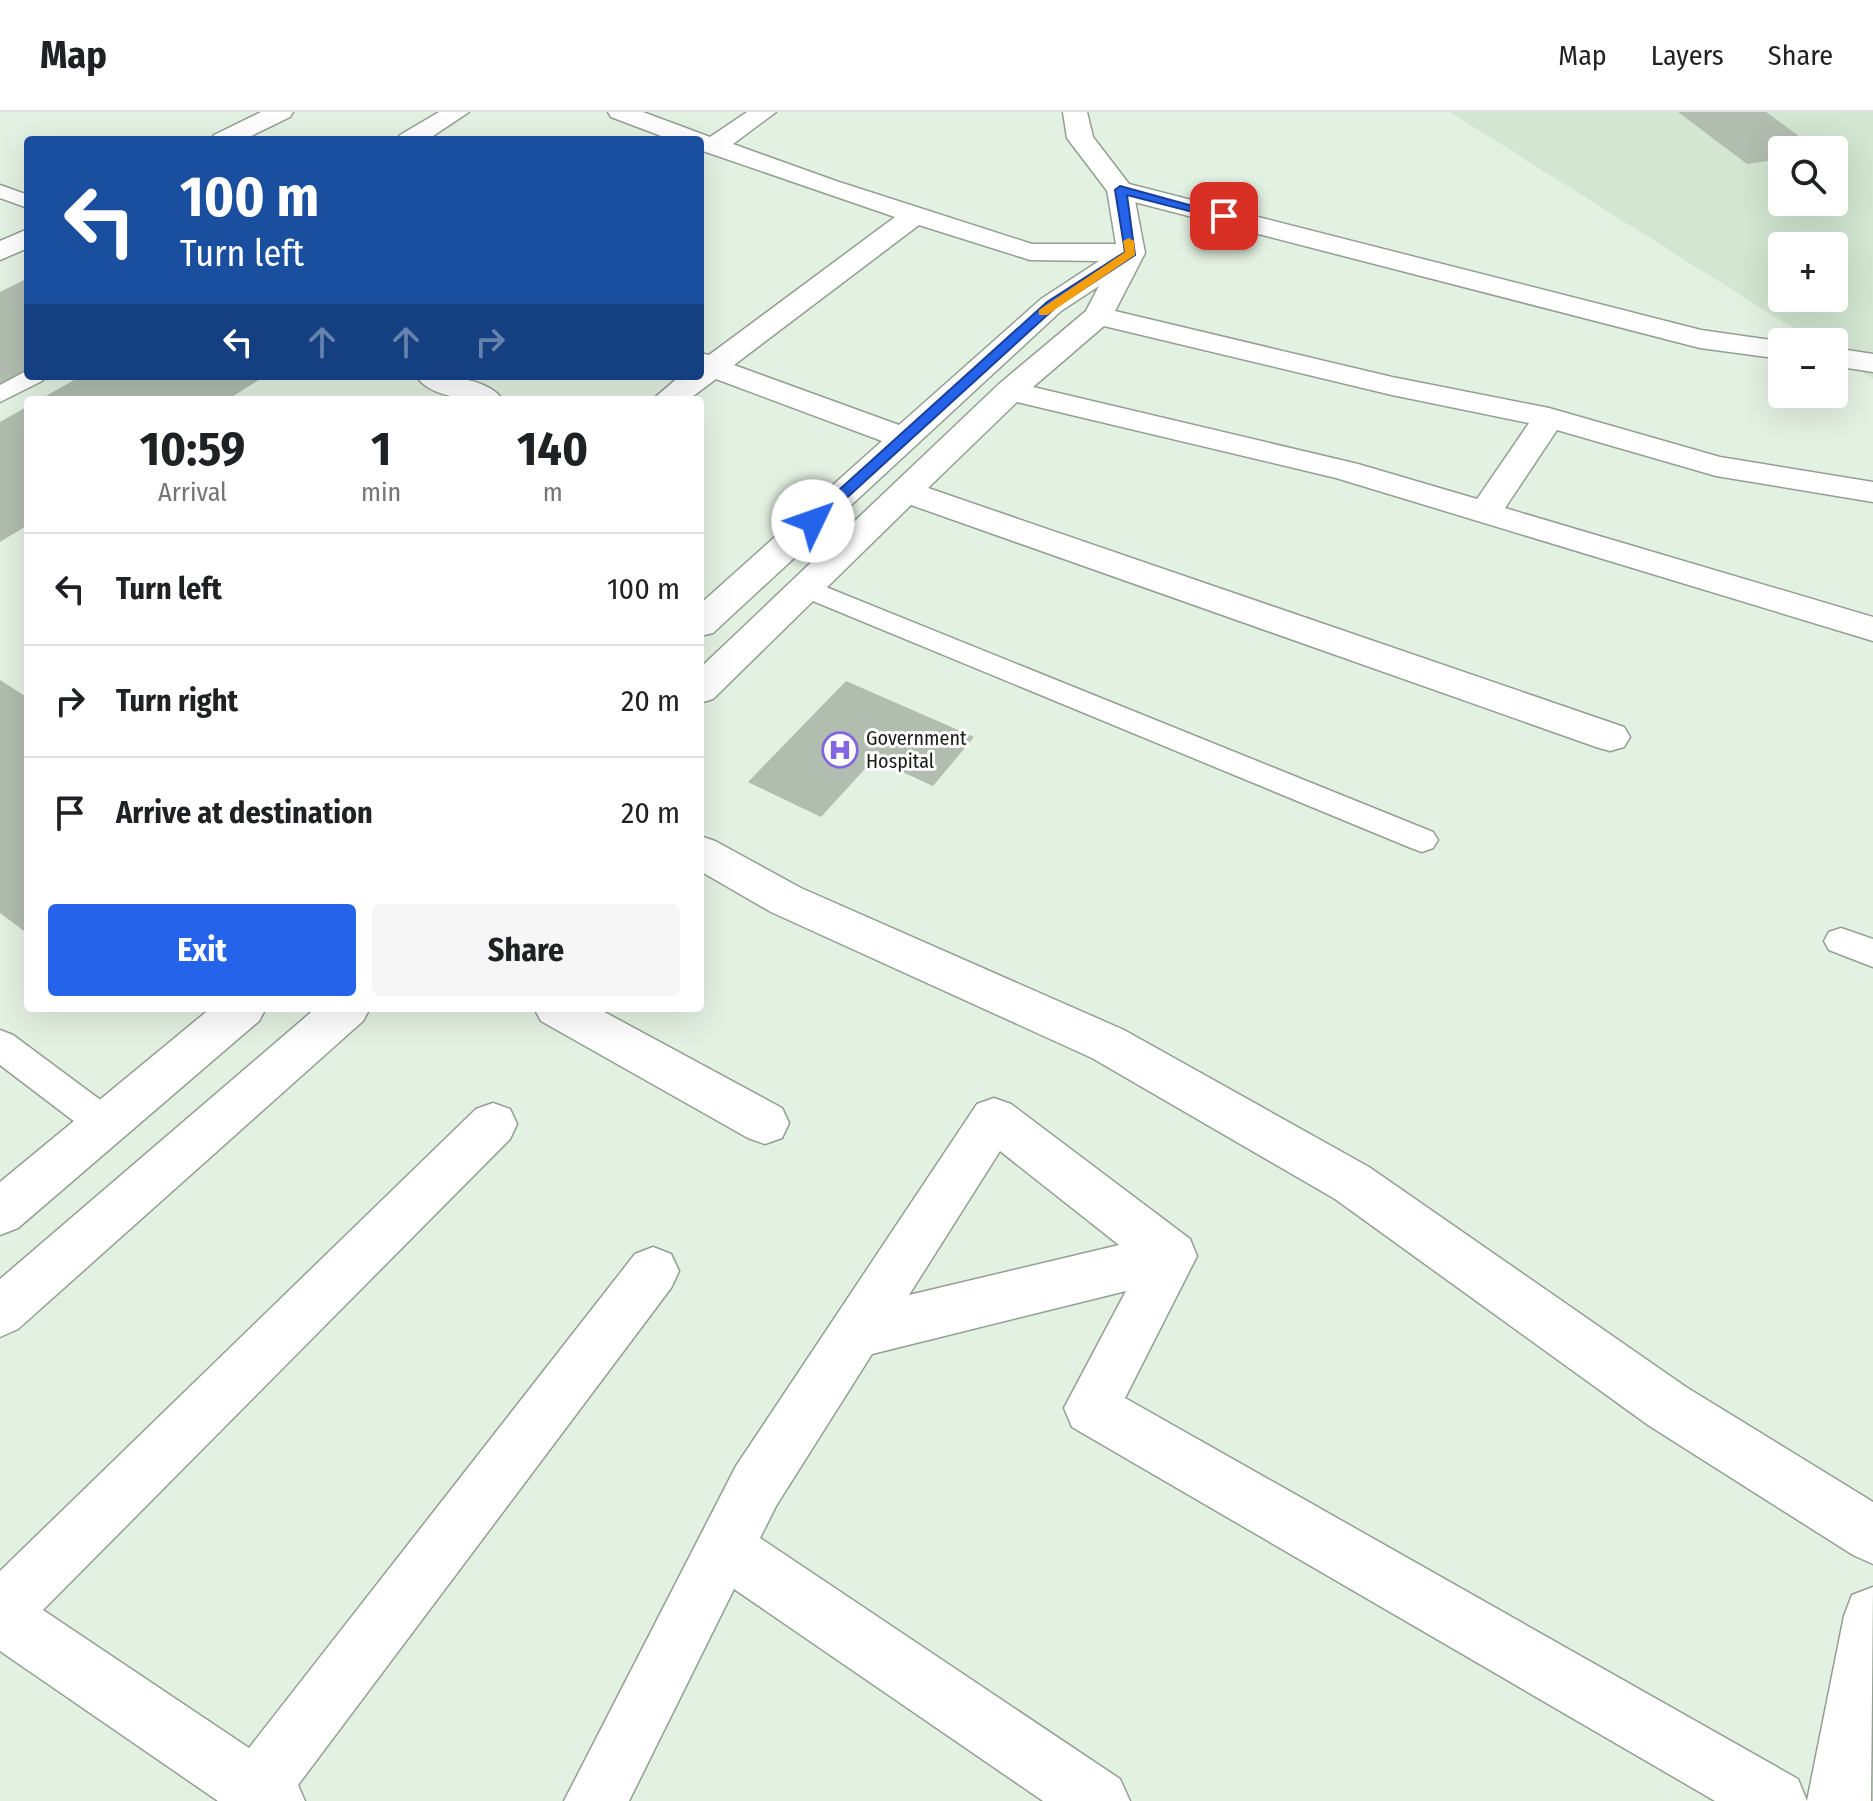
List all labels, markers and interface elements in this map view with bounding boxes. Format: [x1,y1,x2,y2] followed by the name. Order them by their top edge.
[40,32,107,78] text: Map
[1558,39,1607,72] text: Map
[1651,39,1724,72] text: Layers
[1768,39,1833,72] text: Share
[1768,136,1848,408] map controls
[1768,136,1848,216] button: search
[180,164,319,231] text: 100 m
[48,168,152,272] icon: left
[1190,182,1258,250] pin
[1202,194,1246,238] icon: arrive
[180,232,304,276] text: Turn left
[1768,232,1848,312] button: +
[216,320,260,364] icon: left
[300,320,344,364] icon: ahead
[384,320,428,364] icon: ahead
[468,320,512,364] icon: right
[1768,328,1848,408] button: −
[140,420,245,478] text: 10:59
[371,420,391,478] text: 1
[517,420,588,478] text: 140
[158,477,227,508] text: Arrival
[361,477,401,508] text: min
[543,477,563,508] text: m
[771,479,855,563] position arrow
[48,567,92,611] icon: left
[116,571,222,607] text: Turn left
[607,571,680,607] text: 100 m
[48,679,92,723] icon: right
[116,683,238,719] text: Turn right
[621,683,680,719] text: 20 m
[866,726,967,773] place label: Government Hospital
[821,731,859,769] hospital icon: Government Hospital
[48,791,92,835] icon: arrive
[116,795,373,831] text: Arrive at destination
[621,795,680,831] text: 20 m
[48,904,356,996] button: Exit
[372,904,680,996] button: Share

